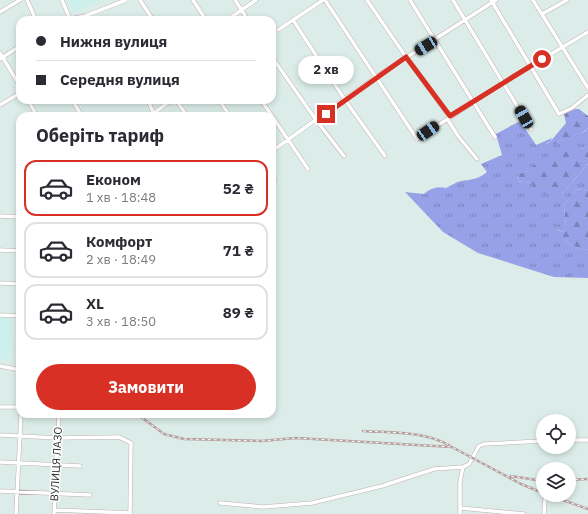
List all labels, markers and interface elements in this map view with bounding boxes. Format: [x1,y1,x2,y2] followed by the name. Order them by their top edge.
[60,32,167,51] text: Нижня вулиця
[413,35,439,57] car
[533,50,551,68] route start
[298,56,354,84] callout: 2 хв
[313,61,339,78] text: 2 хв
[60,70,180,89] text: Середня вулиця
[513,104,535,130] car
[317,105,335,123] route end
[415,119,441,143] car
[36,124,164,147] text: Оберіть тариф
[38,170,74,206] icon: car
[86,170,141,189] text: Економ
[223,179,254,198] text: 52 ₴
[86,189,156,206] text: 1 хв · 18:48
[38,232,74,268] icon: car
[86,232,152,251] text: Комфорт
[223,241,254,260] text: 71 ₴
[86,251,156,268] text: 2 хв · 18:49
[38,294,74,330] icon: car
[86,294,104,313] text: XL
[223,303,254,322] text: 89 ₴
[86,313,156,330] text: 3 хв · 18:50
[36,364,256,410] button: Замовити
[536,414,576,502] map controls
[536,414,576,454] button: locate
[47,426,65,502] street label: ВУЛИЦЯ ЛАЗО
[536,462,576,502] button: layers

